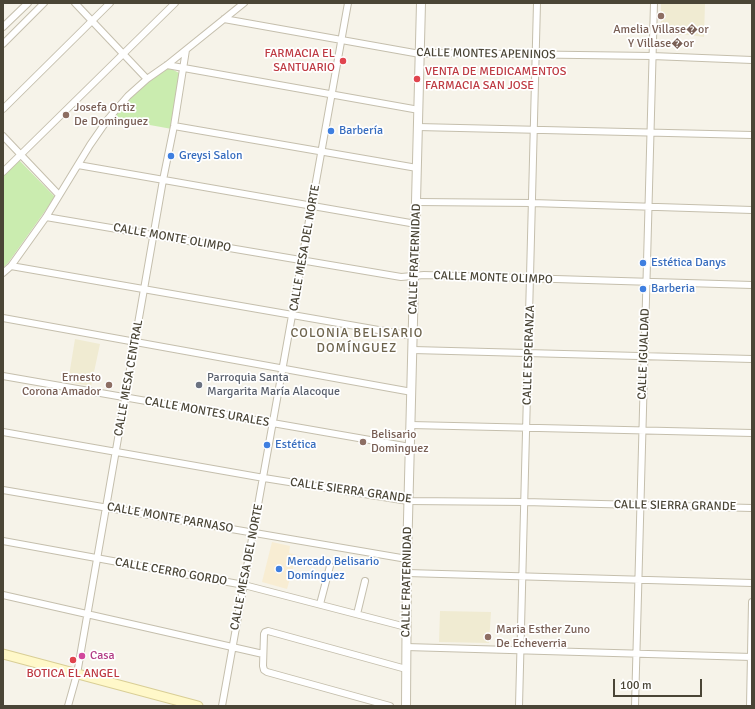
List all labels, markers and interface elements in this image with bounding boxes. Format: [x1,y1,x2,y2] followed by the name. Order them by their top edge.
[656,11,666,21] marker: Amelia Villase�or Y Villase�or
[613,23,709,51] place label: Amelia Villase�or Y Villase�or
[416,46,556,62] street label: CALLE MONTES APENINOS
[264,47,335,75] place label: FARMACIA EL SANTUARIO
[338,56,348,66] marker: FARMACIA EL SANTUARIO
[425,65,566,93] place label: VENTA DE MEDICAMENTOS FARMACIA SAN JOSE
[412,74,422,84] marker: VENTA DE MEDICAMENTOS FARMACIA SAN JOSE
[74,101,148,129] place label: Josefa Ortiz De Dominguez
[61,110,71,120] marker: Josefa Ortiz De Dominguez
[339,124,383,138] place label: Barbería
[326,126,336,136] marker: Barbería
[179,149,242,163] place label: Greysi Salon
[166,151,176,161] marker: Greysi Salon
[287,183,323,313] street label: CALLE MESA DEL NORTE
[406,203,424,315] street label: CALLE FRATERNIDAD
[112,221,232,255] street label: CALLE MONTE OLIMPO
[651,256,726,270] place label: Estética Danys
[638,258,648,268] marker: Estética Danys
[433,269,553,287] street label: CALLE MONTE OLIMPO
[651,282,695,296] place label: Barberia
[638,284,648,294] marker: Barberia
[520,305,538,405] street label: CALLE ESPERANZA
[635,308,653,400] street label: CALLE IGUALDAD
[112,319,146,437] street label: CALLE MESA CENTRAL
[291,326,423,357] district label: COLONIA BELISARIO DOMÍNGUEZ
[22,371,101,399] place label: Ernesto Corona Amador
[207,371,340,399] place label: Parroquia Santa Margarita María Alacoque
[104,380,114,390] marker: Ernesto Corona Amador
[194,380,204,390] marker: Parroquia Santa Margarita María Alacoque
[144,394,270,430] street label: CALLE MONTES URALES
[371,428,429,456] place label: Belisario Dominguez
[358,437,368,447] marker: Belisario Dominguez
[275,438,316,452] place label: Estética
[262,440,272,450] marker: Estética
[289,475,413,507] street label: CALLE SIERRA GRANDE
[614,498,736,514] street label: CALLE SIERRA GRANDE
[106,500,234,536] street label: CALLE MONTE PARNASO
[228,503,266,631] street label: CALLE MESA DEL NORTE
[399,527,415,637] street label: CALLE FRATERNIDAD
[114,555,228,589] street label: CALLE CERRO GORDO
[287,555,379,583] place label: Mercado Belisario Domínguez
[274,564,284,574] marker: Mercado Belisario Domínguez
[496,623,590,651] place label: Maria Esther Zuno De Echeverria
[483,632,493,642] marker: Maria Esther Zuno De Echeverria
[90,649,115,663] place label: Casa
[77,651,87,661] marker: Casa
[68,655,78,665] marker: BOTICA EL ANGEL
[26,667,120,681] place label: BOTICA EL ANGEL
[615,671,704,697] scale bar
[620,678,652,693] text: 100 m

